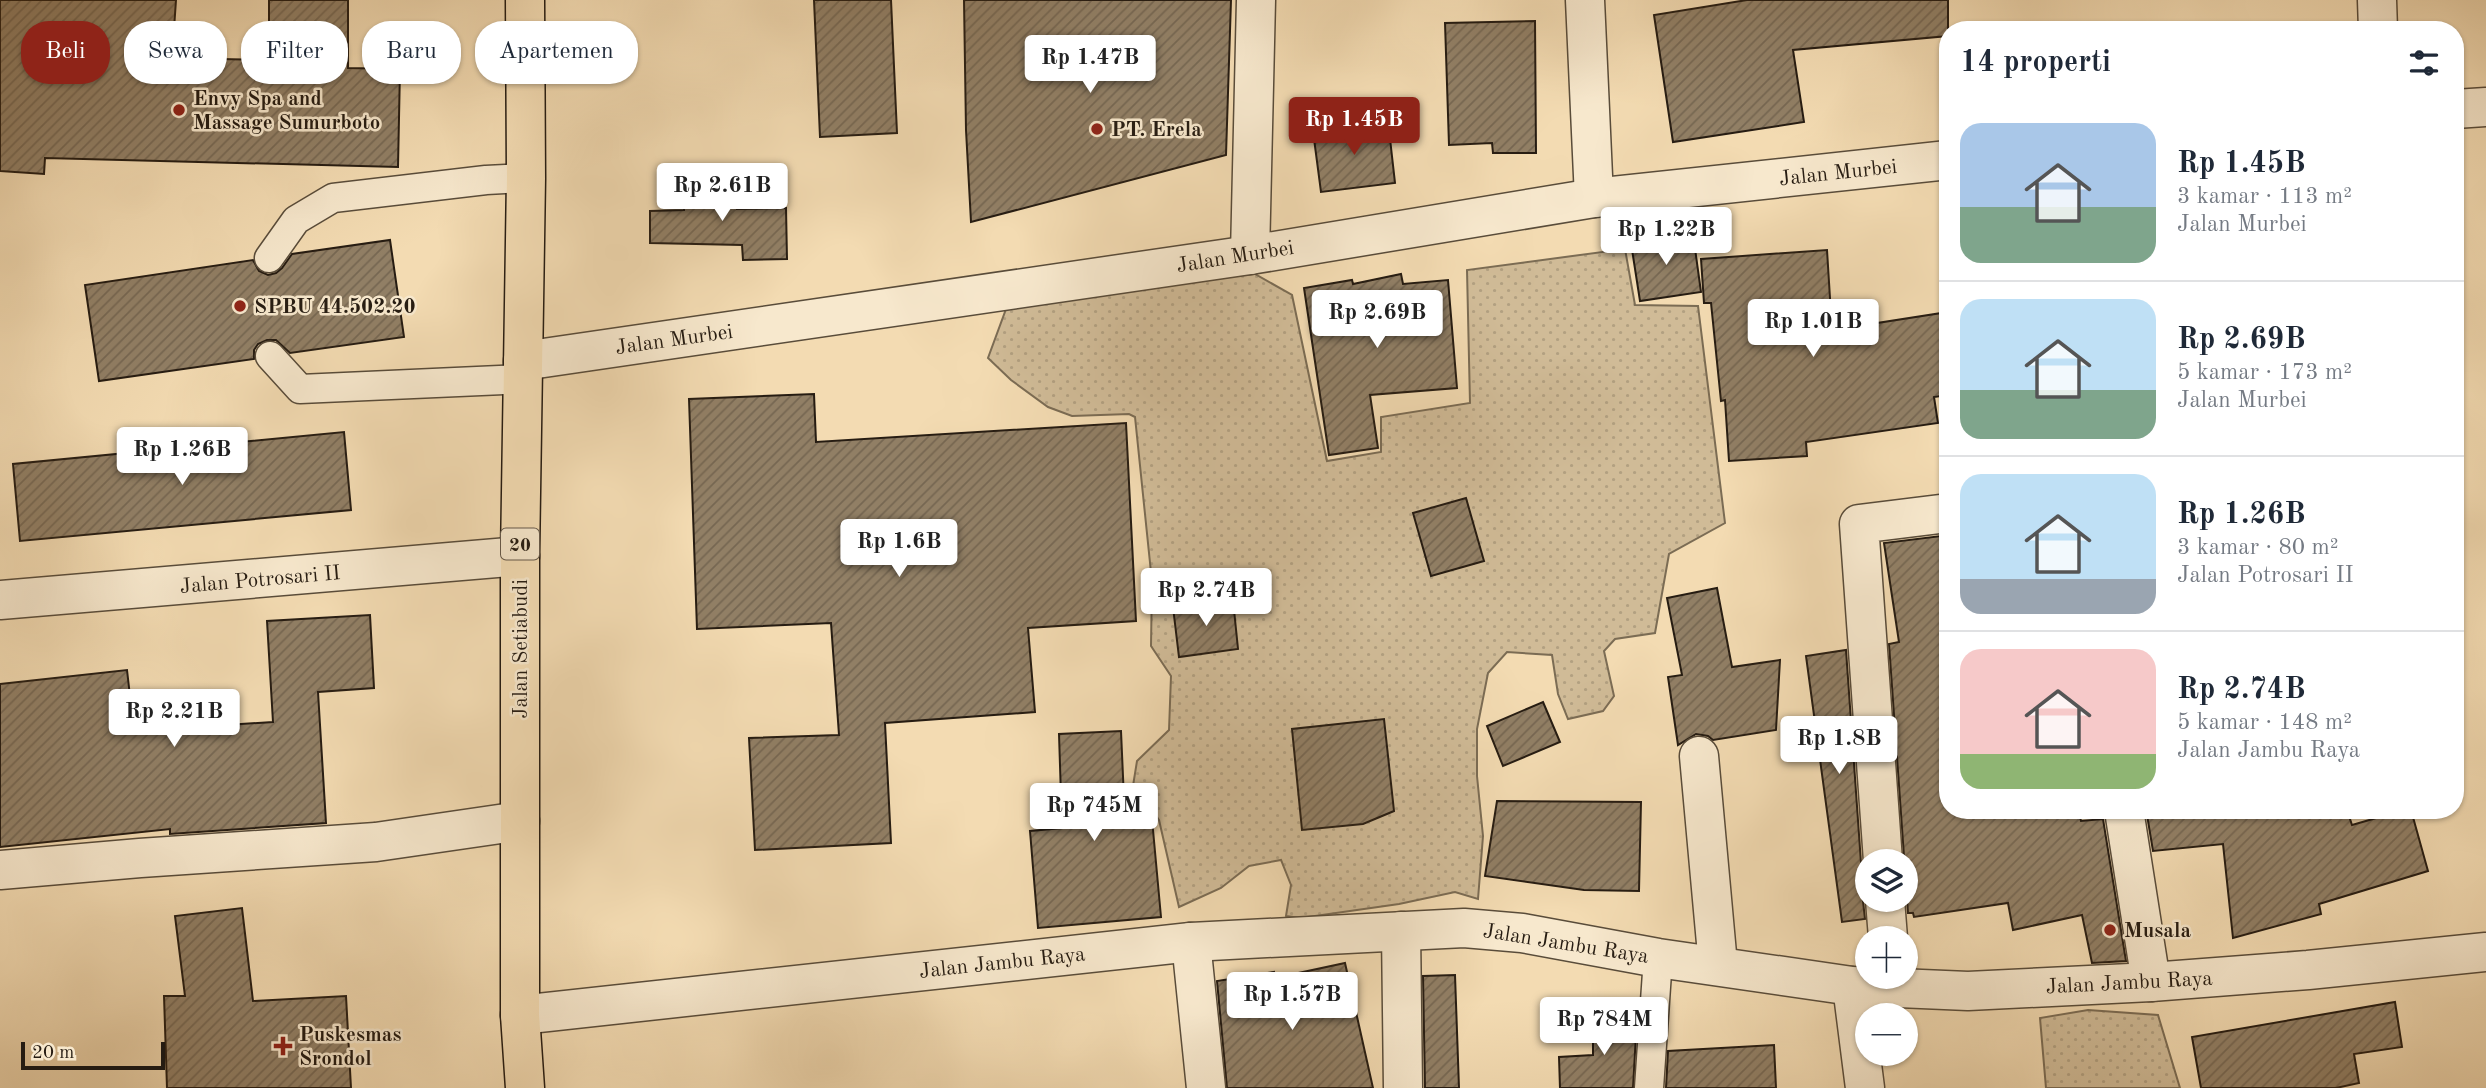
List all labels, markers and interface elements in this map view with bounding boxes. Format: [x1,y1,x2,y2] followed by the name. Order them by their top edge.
[21,21,110,84] chip: Beli
[124,21,227,84] chip: Sewa
[241,21,348,84] chip: Filter
[362,21,461,84] chip: Baru
[475,21,638,84] chip: Apartemen
[1018,36,1162,95] pin: Rp 1.47B
[2405,44,2443,82] icon: filters
[1041,46,1139,69] text: Rp 1.47B
[1960,48,2111,78] text: 14 properti
[193,89,380,134] place label: Envy Spa and Massage Sumurboto
[1282,97,1426,157] pin: Rp 1.45B
[171,102,187,118] marker: Envy Spa and Massage Sumurboto
[1305,108,1403,131] text: Rp 1.45B
[1111,120,1202,141] place label: PT. Erela
[1089,121,1105,137] marker: PT. Erela
[2177,149,2306,179] text: Rp 1.45B
[2016,151,2100,235] icon: home
[1778,157,1898,190] street label: Jalan Murbei
[650,164,794,223] pin: Rp 2.61B
[673,174,771,197] text: Rp 2.61B
[2177,185,2352,208] text: 3 kamar · 113 m²
[1594,208,1738,267] pin: Rp 1.22B
[2177,213,2307,236] text: Jalan Murbei
[1617,218,1715,241] text: Rp 1.22B
[1175,238,1295,277] street label: Jalan Murbei
[1305,290,1449,350] pin: Rp 2.69B
[254,297,416,318] place label: SPBU 44.502.20
[232,298,248,314] marker: SPBU 44.502.20
[1741,300,1885,359] pin: Rp 1.01B
[1328,301,1426,324] text: Rp 2.69B
[1764,310,1862,333] text: Rp 1.01B
[614,322,734,359] street label: Jalan Murbei
[2177,325,2306,355] text: Rp 2.69B
[2016,327,2100,411] icon: home
[2177,361,2352,384] text: 5 kamar · 173 m²
[2177,389,2307,412] text: Jalan Murbei
[110,428,254,487] pin: Rp 1.26B
[133,438,231,461] text: Rp 1.26B
[2177,500,2306,530] text: Rp 1.26B
[2016,502,2100,586] icon: home
[834,520,964,579] pin: Rp 1.6B
[501,528,539,559] road number: 20
[856,530,942,553] text: Rp 1.6B
[2177,536,2339,559] text: 3 kamar · 80 m²
[179,563,341,598] street label: Jalan Potrosari II
[2177,564,2354,587] text: Jalan Potrosari II
[1134,568,1278,628] pin: Rp 2.74B
[511,579,532,719] street label: Jalan Setiabudi
[1157,579,1255,602] text: Rp 2.74B
[2177,675,2306,705] text: Rp 2.74B
[2016,677,2100,761] icon: home
[102,690,246,749] pin: Rp 2.21B
[125,700,223,723] text: Rp 2.21B
[2177,711,2352,734] text: 5 kamar · 148 m²
[1774,716,1904,776] pin: Rp 1.8B
[1796,727,1882,750] text: Rp 1.8B
[2177,739,2360,762] text: Jalan Jambu Raya
[1029,784,1159,843] pin: Rp 745M
[1046,794,1142,817] text: Rp 745M
[1855,849,1918,1066] map controls
[1855,849,1918,912] button: layers
[1482,921,1650,968] street label: Jalan Jambu Raya
[2124,921,2191,942] place label: Musala
[2102,922,2118,938] marker: Musala
[1855,926,1918,989] button: +
[918,944,1086,983] street label: Jalan Jambu Raya
[2045,969,2213,998] street label: Jalan Jambu Raya
[1220,972,1364,1032] pin: Rp 1.57B
[1243,983,1341,1006] text: Rp 1.57B
[1539,998,1669,1057] pin: Rp 784M
[1855,1003,1918,1066] button: −
[1556,1008,1652,1031] text: Rp 784M
[299,1025,402,1070] place label: Puskesmas Srondol
[273,1036,293,1056] marker: Puskesmas Srondol
[21,1039,164,1071] scale bar
[32,1044,74,1063] text: 20 m

